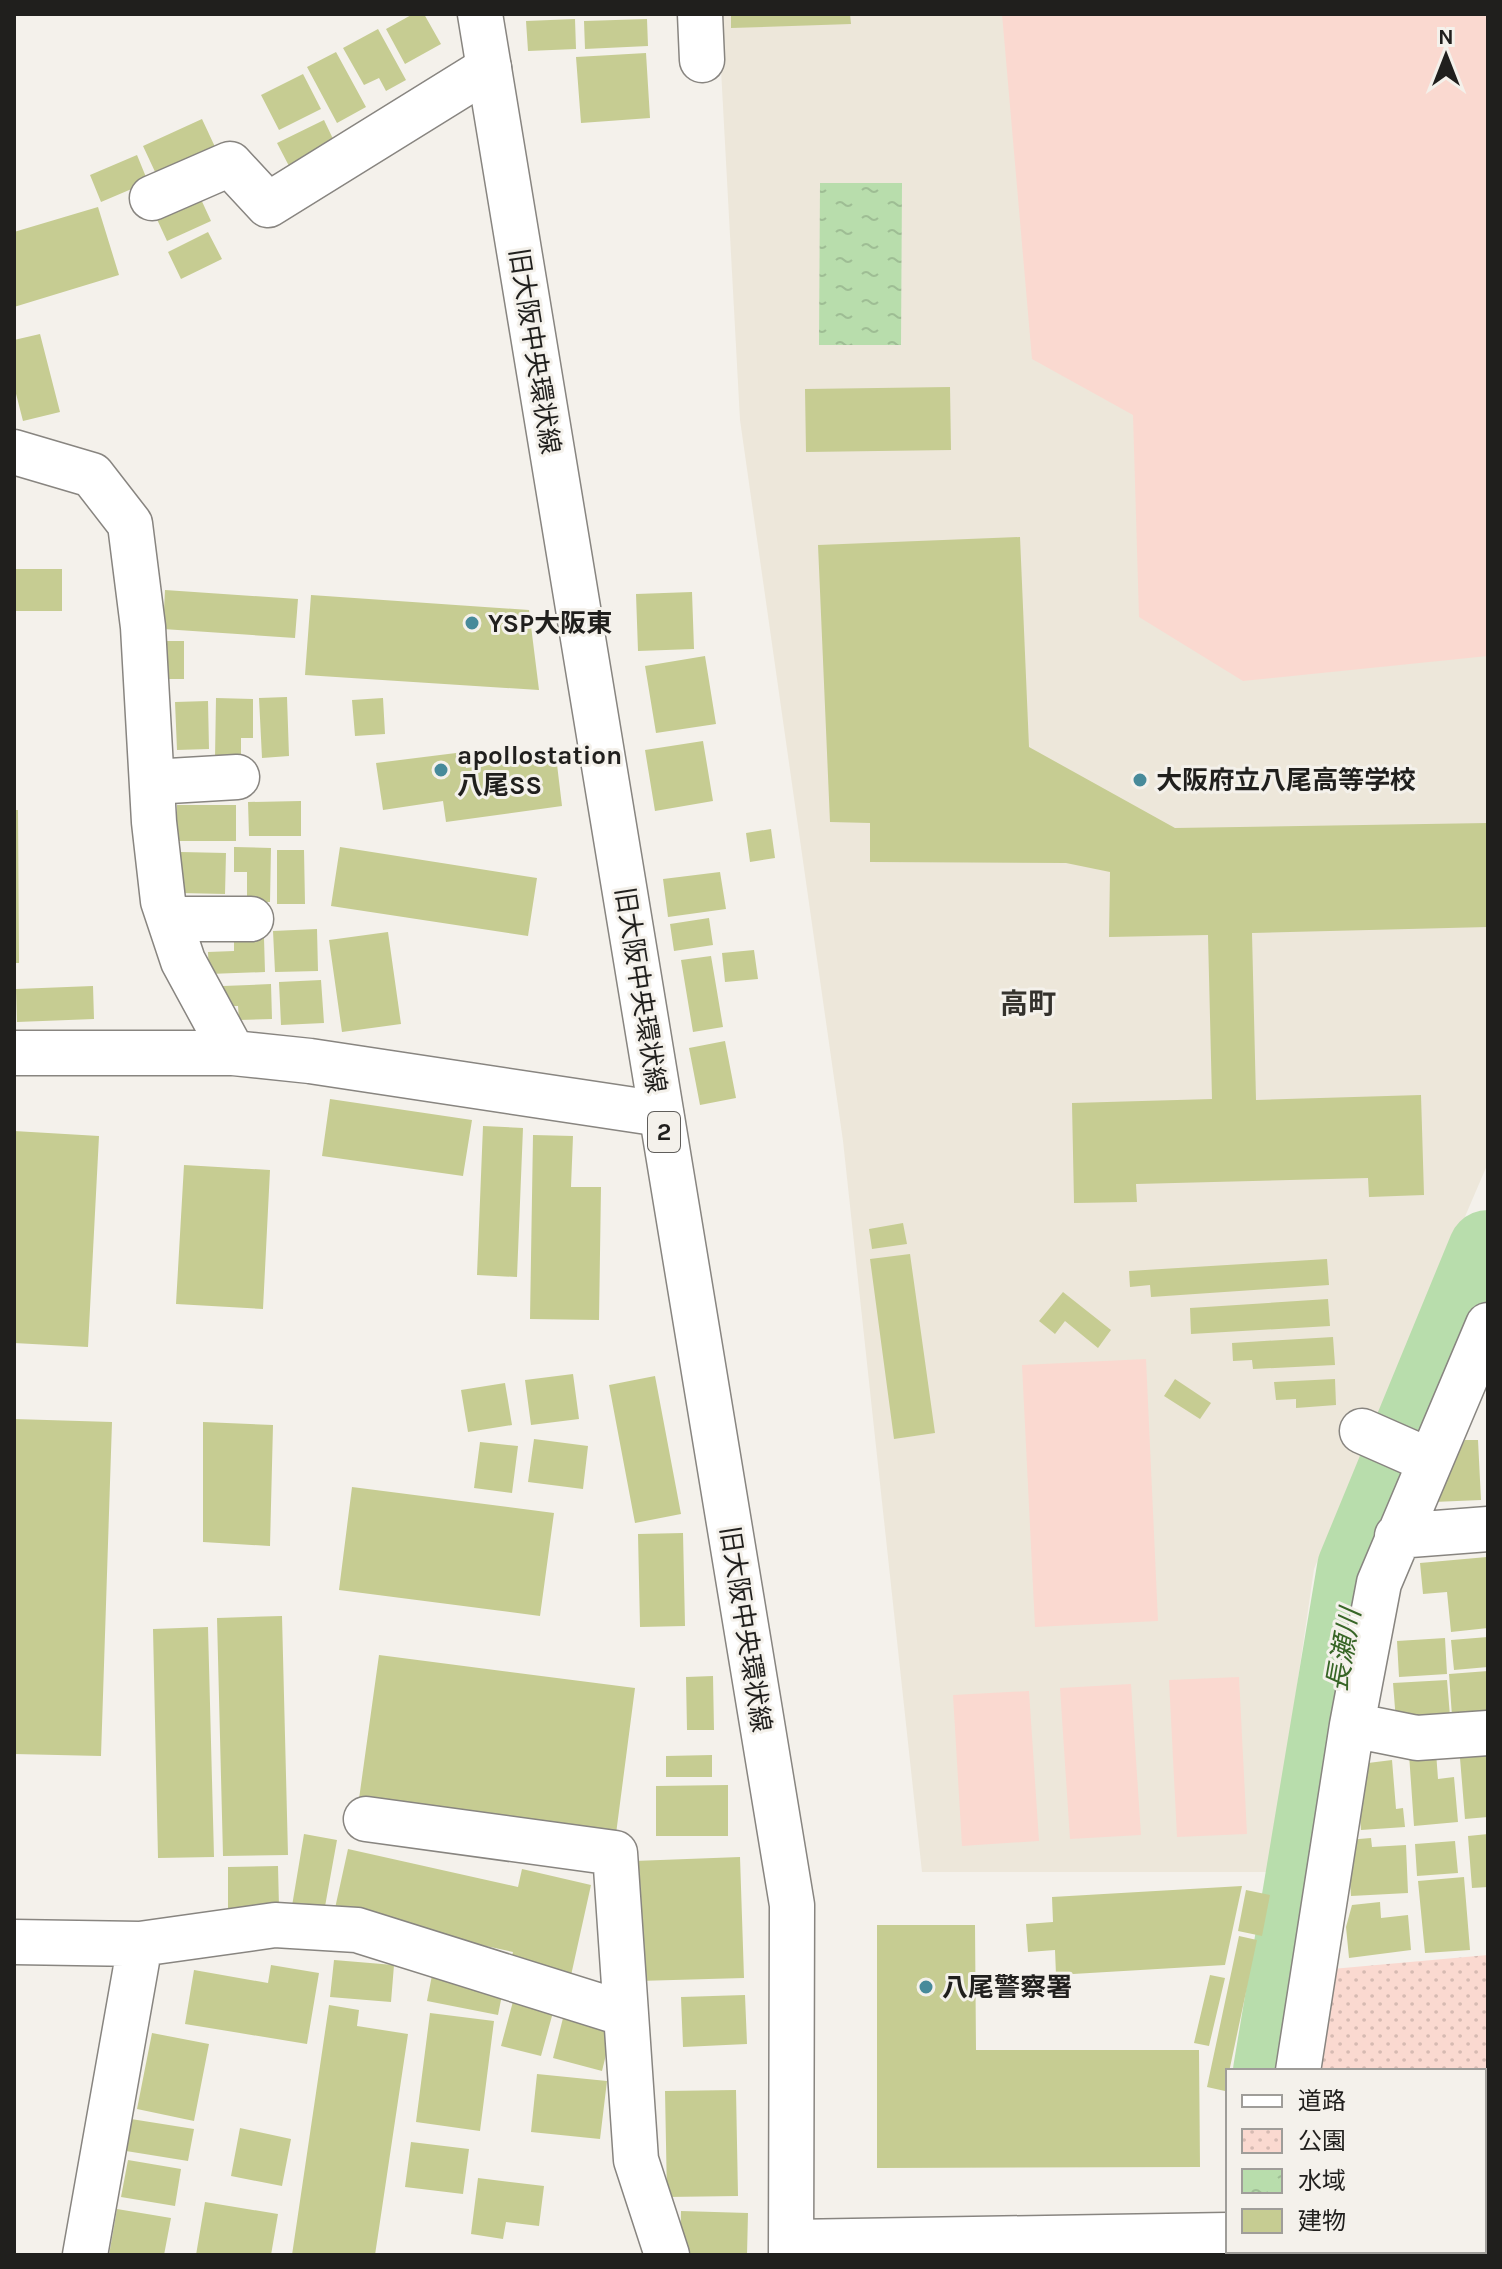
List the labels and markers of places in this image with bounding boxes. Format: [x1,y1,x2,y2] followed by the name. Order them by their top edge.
[488,608,612,639] place label: YSP大阪東
[463,614,481,632] marker: YSP大阪東
[457,740,622,801] place label: apollostation 八尾SS
[432,761,450,779] marker: apollostation 八尾SS
[1156,765,1416,796] place label: 大阪府立八尾高等学校
[1131,771,1149,789] marker: 大阪府立八尾高等学校
[942,1972,1072,2003] place label: 八尾警察署
[917,1978,935,1996] marker: 八尾警察署

